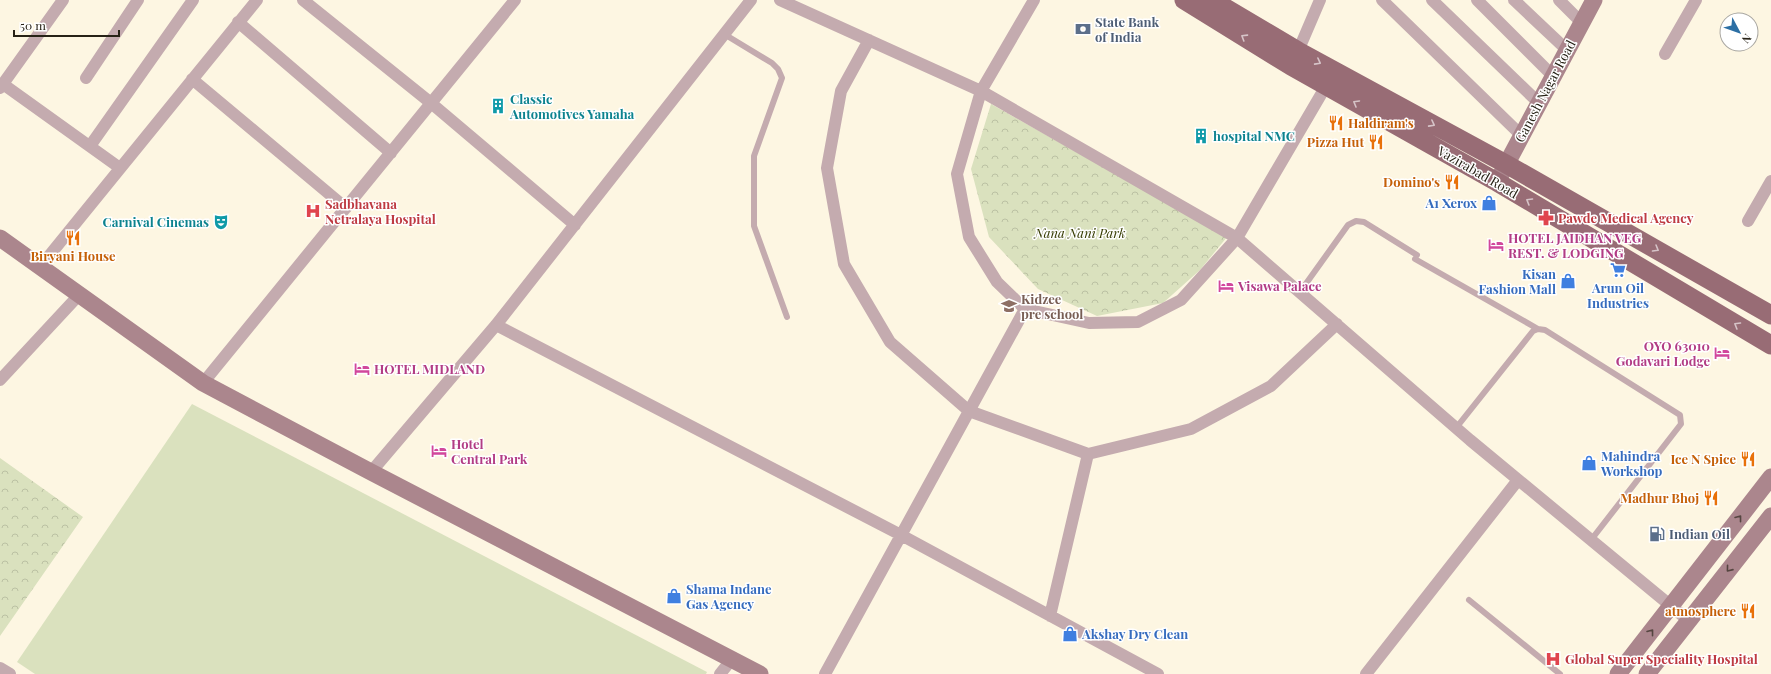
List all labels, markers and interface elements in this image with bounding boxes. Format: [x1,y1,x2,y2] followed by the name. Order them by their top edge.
[14,12,119,38] scale bar
[1719,12,1759,52] north arrow
[1095,13,1159,45] place label: State Bank of India
[20,17,46,33] text: 50 m
[1074,20,1092,38] bank icon: State Bank of India
[1739,31,1755,47] text: N
[1241,34,1248,41] one-way arrow
[1510,36,1579,145] street label: Ganesh Nagar Road
[1314,58,1321,65] one-way arrow
[509,90,635,122] place label: Classic Automotives Yamaha
[489,97,507,115] building icon: Classic Automotives Yamaha
[1353,100,1360,107] one-way arrow
[1327,114,1345,132] restaurant icon: Haldiram's
[1348,114,1414,131] place label: Haldiram's
[1428,119,1435,126] one-way arrow
[1192,127,1210,145] building icon: hospital NMC
[1213,127,1295,144] place label: hospital NMC
[1307,133,1364,150] place label: Pizza Hut
[1367,133,1385,151] restaurant icon: Pizza Hut
[1434,141,1522,202] street label: Vazirabad Road
[1383,173,1440,190] place label: Domino's
[1443,173,1461,191] restaurant icon: Domino's
[1424,194,1477,211] place label: A1 Xerox
[1480,194,1498,212] shop icon: A1 Xerox
[325,195,436,227] place label: Sadbhavana Netralaya Hospital
[1526,199,1533,206] one-way arrow
[304,202,322,220] hospital icon: Sadbhavana Netralaya Hospital
[1537,209,1555,227] pharmacy icon: Pawde Medical Agency
[1558,209,1694,226] place label: Pawde Medical Agency
[103,213,209,230] place label: Carnival Cinemas
[212,213,230,231] theatre icon: Carnival Cinemas
[1033,224,1126,241] park label: Nana Nani Park
[64,229,82,247] restaurant icon: Biryani House
[1508,229,1642,261] place label: HOTEL JAIDHAN VEG REST. & LODGING
[1487,236,1505,254] hotel icon: HOTEL JAIDHAN VEG REST. & LODGING
[1651,244,1659,251] one-way arrow
[30,247,116,264] place label: Biryani House
[1609,261,1627,279] supermarket icon: Arun Oil Industries
[1479,265,1556,297] place label: Kisan Fashion Mall
[1559,272,1577,290] shop icon: Kisan Fashion Mall
[1217,277,1235,295] hotel icon: Visawa Palace
[1237,277,1322,294] place label: Visawa Palace
[1587,279,1649,311] place label: Arun Oil Industries
[1021,290,1083,322] place label: Kidzee pre school
[1000,297,1018,315] school or university icon: Kidzee pre school
[1734,323,1741,330] one-way arrow
[1616,337,1710,369] place label: OYO 63010 Godavari Lodge
[1713,344,1731,362] hotel icon: OYO 63010 Godavari Lodge
[353,360,371,378] hotel icon: HOTEL MIDLAND
[374,360,485,377] place label: HOTEL MIDLAND
[451,435,528,467] place label: Hotel Central Park
[430,442,448,460] hotel icon: Hotel Central Park
[1600,447,1663,479] place label: Mahindra Workshop
[1670,450,1736,467] place label: Ice N Spice
[1739,450,1757,468] restaurant icon: Ice N Spice
[1580,454,1598,472] shop icon: Mahindra Workshop
[1620,489,1699,506] place label: Madhur Bhoj
[1702,489,1720,507] restaurant icon: Madhur Bhoj
[1734,516,1741,523] one-way arrow
[1648,525,1666,543] fuel station icon: Indian Oil
[1669,525,1730,542] place label: Indian Oil
[1727,564,1734,571] one-way arrow
[686,580,772,612] place label: Shama Indane Gas Agency
[665,587,683,605] shop icon: Shama Indane Gas Agency
[1665,602,1736,619] place label: atmosphere
[1739,602,1757,620] restaurant icon: atmosphere
[1061,625,1079,643] shop icon: Akshay Dry Clean
[1081,625,1188,642] place label: Akshay Dry Clean
[1646,630,1653,637] one-way arrow
[1544,650,1562,668] hospital icon: Global Super Speciality Hospital
[1565,650,1758,667] place label: Global Super Speciality Hospital

